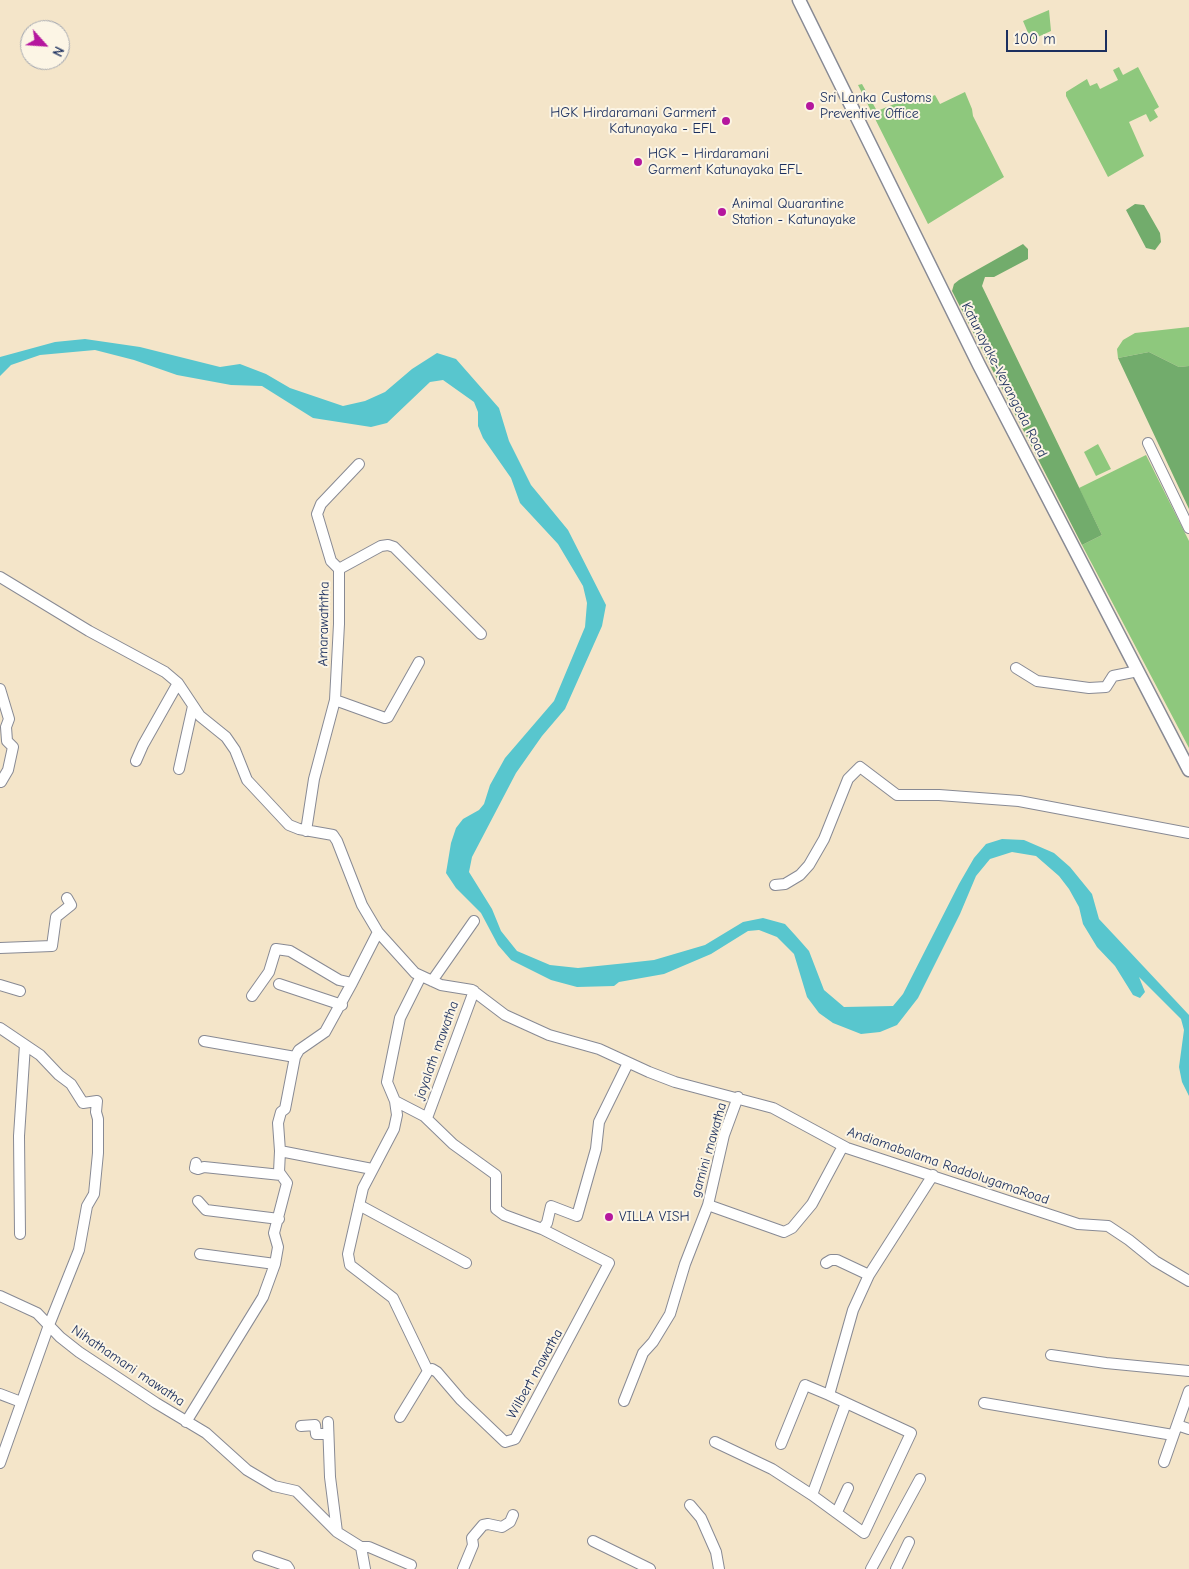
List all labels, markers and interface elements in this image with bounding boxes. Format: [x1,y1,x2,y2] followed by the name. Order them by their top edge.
[20,20,70,70] north arrow
[1009,20,1110,52] scale bar
[1014,30,1056,48] text: 100 m
[48,44,68,59] text: N
[820,90,931,122] place label: Sri Lanka Customs Preventive Office
[804,100,816,112] marker: Sri Lanka Customs Preventive Office
[550,105,716,138] place label: HGK Hirdaramani Garment Katunayaka - EFL
[720,115,732,127] marker: HGK Hirdaramani Garment Katunayaka - EFL
[648,146,802,178] place label: HGK – Hirdaramani Garment Katunayaka EFL
[632,156,644,168] marker: HGK – Hirdaramani Garment Katunayaka EFL
[732,196,856,228] place label: Animal Quarantine Station - Katunayake
[716,206,728,218] marker: Animal Quarantine Station - Katunayake
[957,300,1051,460] street label: Katunayake-Veyangoda Road
[315,581,333,667] street label: Amarawaththa
[411,999,463,1101] street label: jayalath mawatha
[687,1101,731,1199] street label: gamini mawatha
[845,1123,1051,1209] street label: Andiamabalama RaddolugamaRoad
[619,1209,690,1225] place label: VILLA VISH
[603,1211,615,1223] marker: VILLA VISH
[68,1322,188,1410] street label: Nihathamani mawatha
[503,1326,567,1422] street label: Wilbert mawatha

